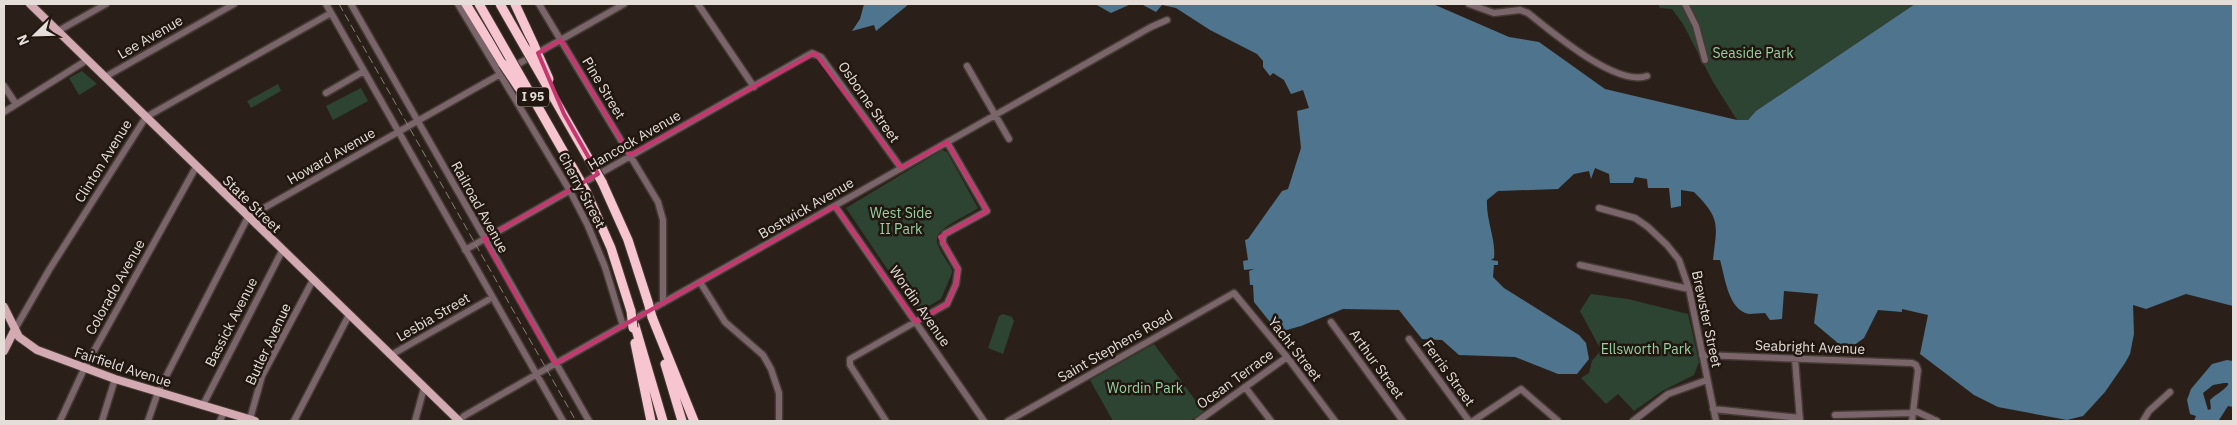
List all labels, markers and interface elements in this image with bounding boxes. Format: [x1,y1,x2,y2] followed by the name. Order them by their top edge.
[10,10,60,60] north arrow
[114,11,186,63] street label: Lee Avenue
[13,32,33,48] text: N
[1712,44,1794,62] park label: Seaside Park
[578,54,630,122] street label: Pine Street
[834,58,904,146] street label: Osborne Street
[517,88,549,106] road number: I 95
[584,106,684,174] street label: Hancock Avenue
[70,116,136,206] street label: Clinton Avenue
[284,123,379,189] street label: Howard Avenue
[554,149,610,231] street label: Cherry Street
[447,158,513,256] street label: Railroad Avenue
[219,172,285,237] street label: State Street
[755,173,857,243] street label: Bostwick Avenue
[870,204,932,238] park label: West Side II Park
[81,236,149,338] street label: Colorado Avenue
[885,262,955,350] street label: Wordin Avenue
[1688,269,1726,369] street label: Brewster Street
[201,274,261,370] street label: Bassick Avenue
[393,289,473,345] street label: Lesbia Street
[241,300,295,388] street label: Butler Avenue
[1054,306,1176,386] street label: Saint Stephens Road
[1264,313,1326,385] street label: Yacht Street
[1346,326,1408,402] street label: Arthur Street
[1419,336,1479,410] street label: Ferris Street
[1755,336,1866,358] street label: Seabright Avenue
[1601,340,1692,358] park label: Ellsworth Park
[72,343,174,391] street label: Fairfield Avenue
[1193,345,1277,413] street label: Ocean Terrace
[1107,379,1184,397] park label: Wordin Park

